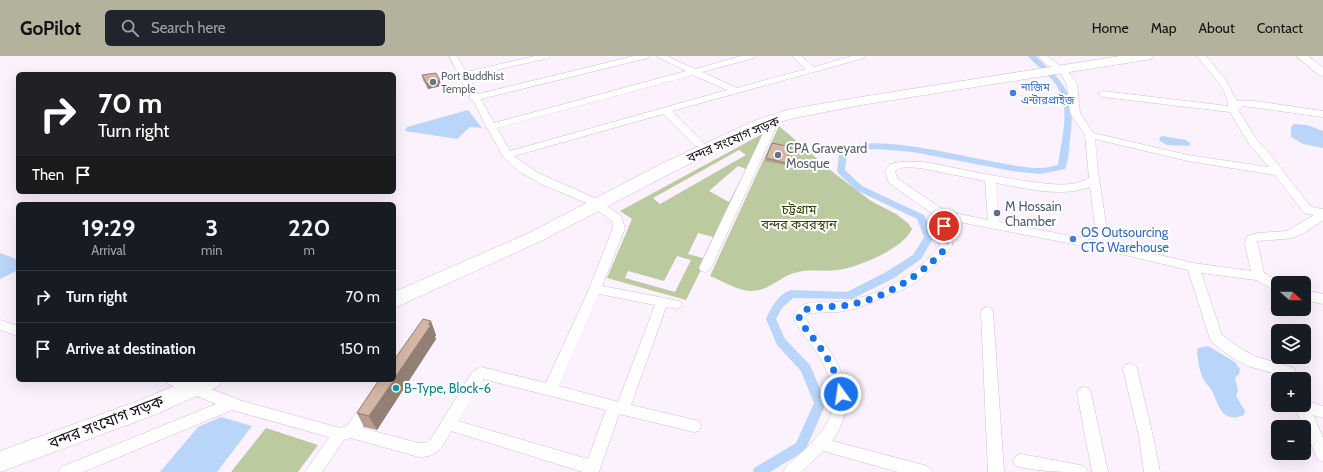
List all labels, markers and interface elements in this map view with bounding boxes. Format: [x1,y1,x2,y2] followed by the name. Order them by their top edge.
[105,10,385,46] search box
[20,17,81,40] text: GoPilot
[119,17,141,39] icon: search
[151,19,225,37] text: Search here
[1092,19,1129,37] text: Home
[1151,19,1176,37] text: Map
[1198,19,1235,37] text: About
[1257,19,1303,37] text: Contact
[441,69,504,96] place label: Port Buddhist Temple
[428,77,438,87] marker: Port Buddhist Temple
[1020,80,1075,107] place label: নাজিম এন্টারপ্রাইজ
[98,86,162,120] text: 70 m
[32,88,84,140] icon: right
[1008,88,1018,98] marker: নাজিম এন্টারপ্রাইজ
[684,112,782,166] street label: বন্দর সংযোগ সড়ক
[98,120,169,142] text: Turn right
[786,140,867,171] place label: CPA Graveyard Mosque
[773,150,783,160] marker: CPA Graveyard Mosque
[72,164,94,186] icon: arrive
[32,166,64,184] text: Then
[1005,198,1062,229] place label: M Hossain Chamber
[760,201,837,232] park label: চট্টগ্রাম বন্দর কবরস্থান
[992,208,1002,218] marker: M Hossain Chamber
[927,209,961,243] pin
[82,213,135,242] text: 19:29
[205,213,218,242] text: 3
[288,213,330,242] text: 220
[933,215,955,237] icon: arrive
[1081,224,1169,255] place label: OS Outsourcing CTG Warehouse
[1068,234,1078,244] marker: OS Outsourcing CTG Warehouse
[91,242,126,258] text: Arrival
[201,242,222,258] text: min
[304,242,315,258] text: m
[1271,276,1311,316] north arrow
[1271,276,1311,460] map controls
[32,286,54,308] icon: right
[66,288,127,306] text: Turn right
[346,288,380,306] text: 70 m
[1271,324,1311,364] button: layers
[32,338,54,360] icon: arrive
[66,340,196,358] text: Arrive at destination
[340,340,380,358] text: 150 m
[1271,372,1311,412] button: +
[820,373,862,415] position arrow
[404,380,491,396] place label: B-Type, Block-6
[391,383,401,393] marker: B-Type, Block-6
[45,391,167,453] street label: বন্দর সংযোগ সড়ক
[1271,420,1311,460] button: −

